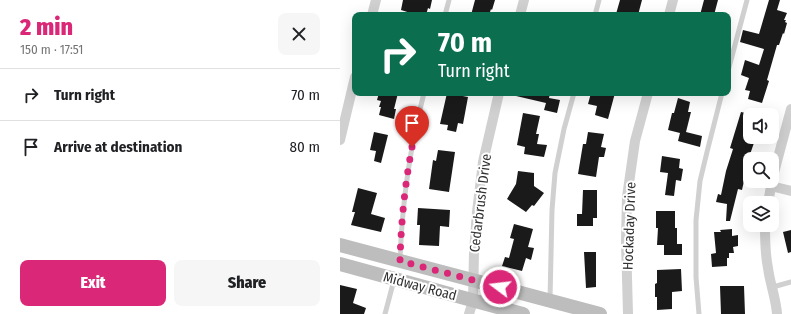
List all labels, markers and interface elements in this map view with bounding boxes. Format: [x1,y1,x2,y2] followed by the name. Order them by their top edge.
[20,13,73,41] text: 2 min
[278,13,320,55] button: close
[438,26,492,59] text: 70 m
[372,28,424,80] icon: right
[20,42,83,57] text: 150 m · 17:51
[438,60,510,82] text: Turn right
[20,84,42,106] icon: right
[54,86,115,104] text: Turn right
[291,86,320,104] text: 70 m
[395,106,429,147] pin
[743,108,779,232] map controls
[743,108,779,144] button: sound
[401,112,423,134] icon: arrive
[20,136,42,158] icon: arrive
[54,138,182,156] text: Arrive at destination
[290,138,320,156] text: 80 m
[743,152,779,188] button: search
[466,153,495,253] street label: Cedarbrush Drive
[619,181,640,270] street label: Hockaday Drive
[743,196,779,232] button: layers
[20,260,166,306] button: Exit
[174,260,320,306] button: Share
[479,266,521,308] position arrow
[381,269,458,304] street label: Midway Road

